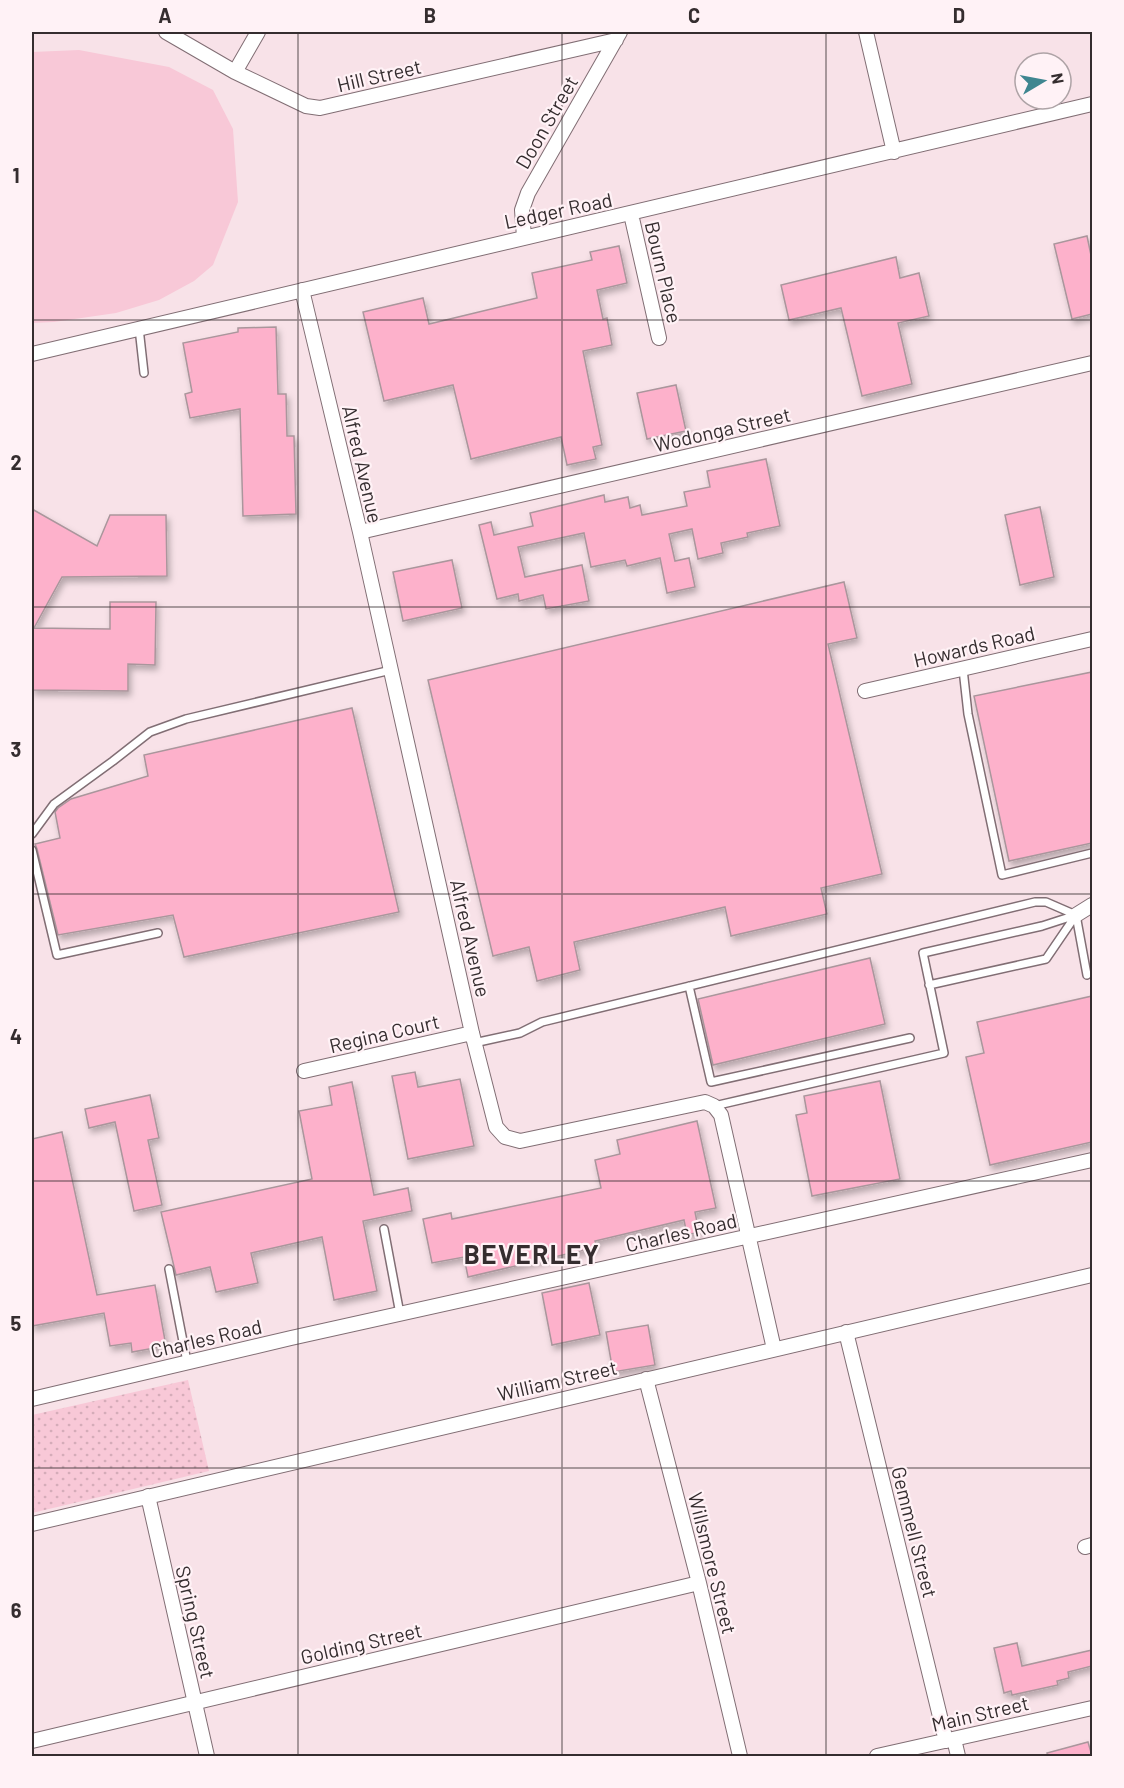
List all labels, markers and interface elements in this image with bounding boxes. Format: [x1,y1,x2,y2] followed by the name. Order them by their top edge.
[158,3,172,27] text: A
[424,3,436,27] text: B
[688,3,700,27] text: C
[953,3,965,27] text: D
[1013,51,1073,111] north arrow
[334,54,424,96] street label: Hill Street
[510,71,582,173] street label: Doon Street
[1048,71,1069,85] text: N
[12,163,20,187] text: 1
[502,187,614,233] street label: Ledger Road
[641,219,687,325] street label: Bourn Place
[651,402,793,456] street label: Wodonga Street
[338,403,388,525] street label: Alfred Avenue
[10,450,22,474] text: 2
[911,620,1037,672] street label: Howards Road
[11,737,21,761] text: 3
[446,877,496,999] street label: Alfred Avenue
[327,1009,441,1057] street label: Regina Court
[10,1024,22,1048] text: 4
[623,1208,739,1256] street label: Charles Road
[464,1238,600,1269] district label: BEVERLEY
[11,1311,22,1335] text: 5
[148,1314,264,1362] street label: Charles Road
[495,1355,619,1405] street label: William Street
[887,1464,943,1600] street label: Gemmell Street
[684,1490,742,1636] street label: Willsmore Street
[171,1563,221,1681] street label: Spring Street
[11,1598,22,1622] text: 6
[298,1617,424,1669] street label: Golding Street
[929,1690,1031,1736] street label: Main Street

